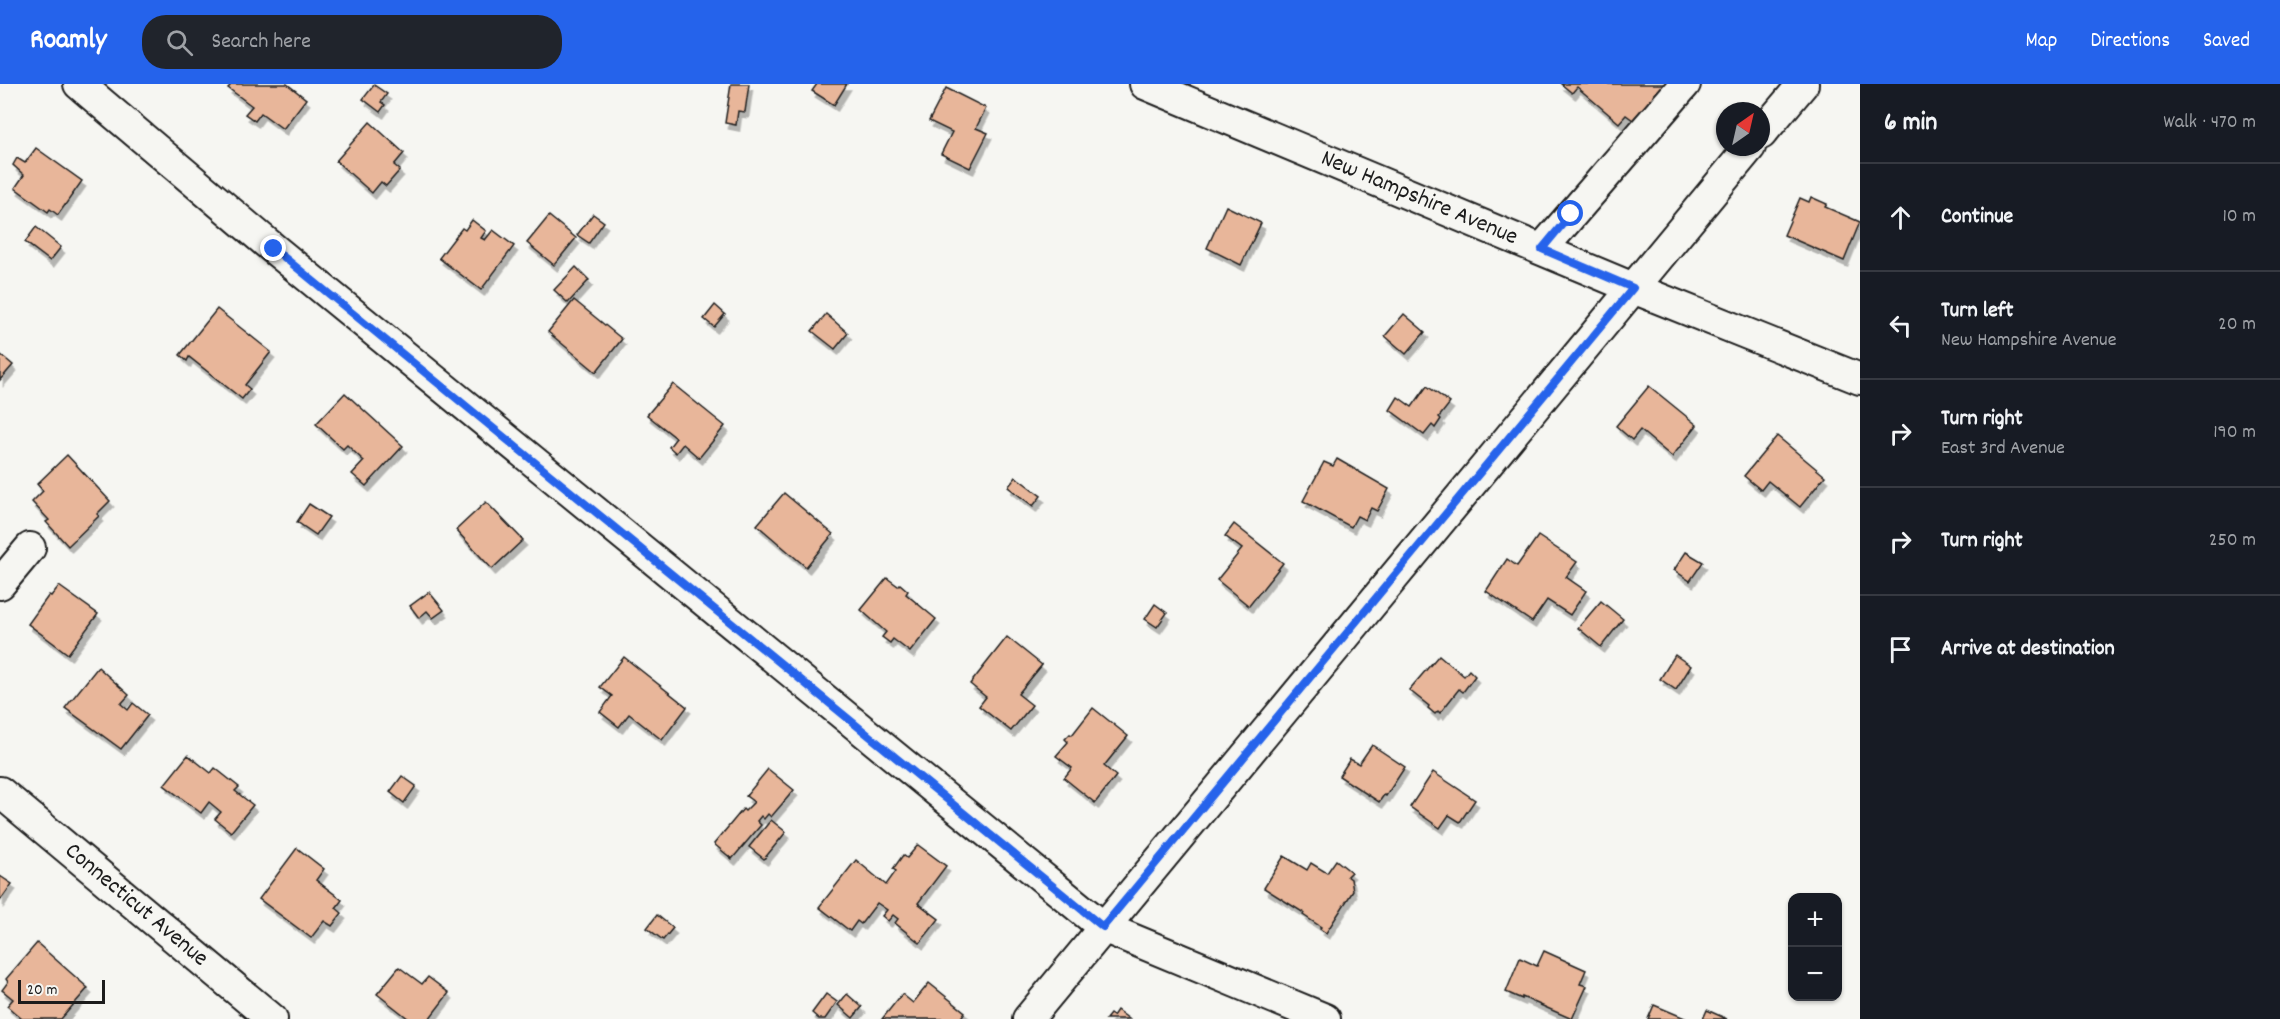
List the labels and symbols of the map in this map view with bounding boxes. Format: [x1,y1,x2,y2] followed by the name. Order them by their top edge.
[1716,102,1770,156] north arrow
[1315,142,1523,255] street label: New Hampshire Avenue
[1557,200,1583,226] route start
[260,235,286,261] route end
[57,835,215,976] street label: Connecticut Avenue
[18,977,105,1004] scale bar

